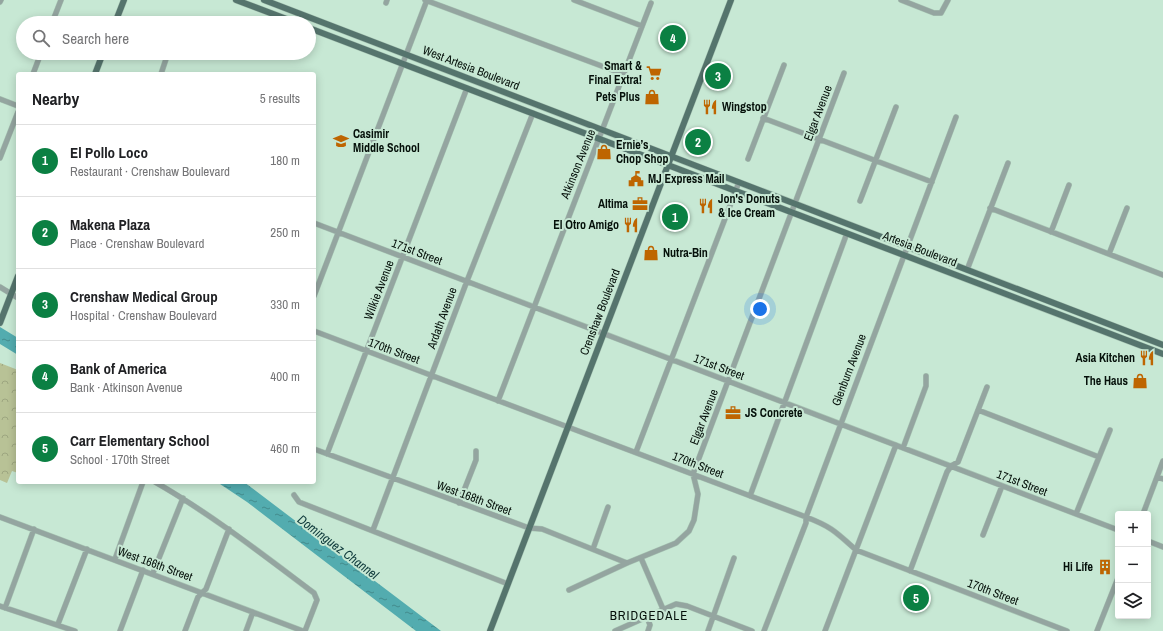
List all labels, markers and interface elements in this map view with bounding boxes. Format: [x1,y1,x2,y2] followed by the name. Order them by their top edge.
[16,16,316,60] search box
[660,23,686,53] pin: 4
[30,27,52,49] icon: search
[62,28,129,49] text: Search here
[420,42,522,94] street label: West Artesia Boulevard
[588,58,642,88] place label: Smart & Final Extra!
[705,61,731,91] pin: 3
[645,64,663,82] supermarket icon: Smart & Final Extra!
[800,83,836,143] street label: Elgar Avenue
[32,87,79,110] text: Nearby
[643,88,661,106] shop icon: Pets Plus
[596,89,641,105] place label: Pets Plus
[260,90,300,107] text: 5 results
[701,98,719,116] restaurant icon: Wingstop
[722,99,767,115] place label: Wingstop
[353,126,420,156] place label: Casimir Middle School
[556,127,599,202] street label: Atkinson Avenue
[685,127,711,157] pin: 2
[332,132,350,150] school or university icon: Casimir Middle School
[616,137,668,167] place label: Ernie’s Chop Shop
[70,142,148,163] text: El Pollo Loco
[595,143,613,161] shop icon: Ernie’s Chop Shop
[42,152,48,169] text: 1
[270,152,300,169] text: 180 m
[70,163,230,180] text: Restaurant · Crenshaw Boulevard
[627,170,645,188] public building icon: MJ Express Mail
[648,171,725,187] place label: MJ Express Mail
[718,191,780,221] place label: Jon's Donuts & Ice Cream
[631,195,649,213] office icon: Altima
[598,196,629,212] place label: Altima
[697,197,715,215] restaurant icon: Jon's Donuts & Ice Cream
[662,202,688,232] pin: 1
[70,214,150,235] text: Makena Plaza
[622,216,640,234] restaurant icon: El Otro Amigo
[553,217,619,233] place label: El Otro Amigo
[42,224,48,241] text: 2
[270,224,300,241] text: 250 m
[880,227,959,270] street label: Artesia Boulevard
[70,235,205,252] text: Place · Crenshaw Boulevard
[389,235,445,269] street label: 171st Street
[642,244,660,262] shop icon: Nutra-Bin
[663,245,708,261] place label: Nutra-Bin
[360,258,398,322] street label: Wilkie Avenue
[576,266,624,358] street label: Crenshaw Boulevard
[423,285,461,352] street label: Ardath Avenue
[70,286,218,307] text: Crenshaw Medical Group
[42,296,48,313] text: 3
[270,296,300,313] text: 330 m
[750,299,770,319] your location
[70,307,217,324] text: Hospital · Crenshaw Boulevard
[828,332,870,408] street label: Glenburn Avenue
[366,334,422,368] street label: 170th Street
[1138,349,1156,367] restaurant icon: Asia Kitchen
[691,350,747,384] street label: 171st Street
[1075,350,1135,366] place label: Asia Kitchen
[70,358,167,379] text: Bank of America
[42,368,48,385] text: 4
[270,368,300,385] text: 400 m
[1131,372,1149,390] shop icon: The Haus
[1084,373,1129,389] place label: The Haus
[70,379,182,396] text: Bank · Atkinson Avenue
[686,387,722,447] street label: Elgar Avenue
[724,404,742,422] office icon: JS Concrete
[745,405,803,421] place label: JS Concrete
[70,430,209,451] text: Carr Elementary School
[42,440,48,457] text: 5
[270,440,300,457] text: 460 m
[670,448,726,482] street label: 170th Street
[70,451,170,468] text: School · 170th Street
[994,466,1050,500] street label: 171st Street
[434,477,514,519] street label: West 168th Street
[294,511,382,583] water label: Dominguez Channel
[1115,511,1151,619] map controls
[1115,511,1151,547] button: +
[115,543,195,585] street label: West 166th Street
[1115,547,1151,583] button: −
[1096,558,1114,576] building icon: Hi Life
[1063,559,1094,575] place label: Hi Life
[965,575,1021,609] street label: 170th Street
[903,583,929,613] pin: 5
[1115,583,1151,619] button: layers
[610,607,688,624] district label: BRIDGEDALE

